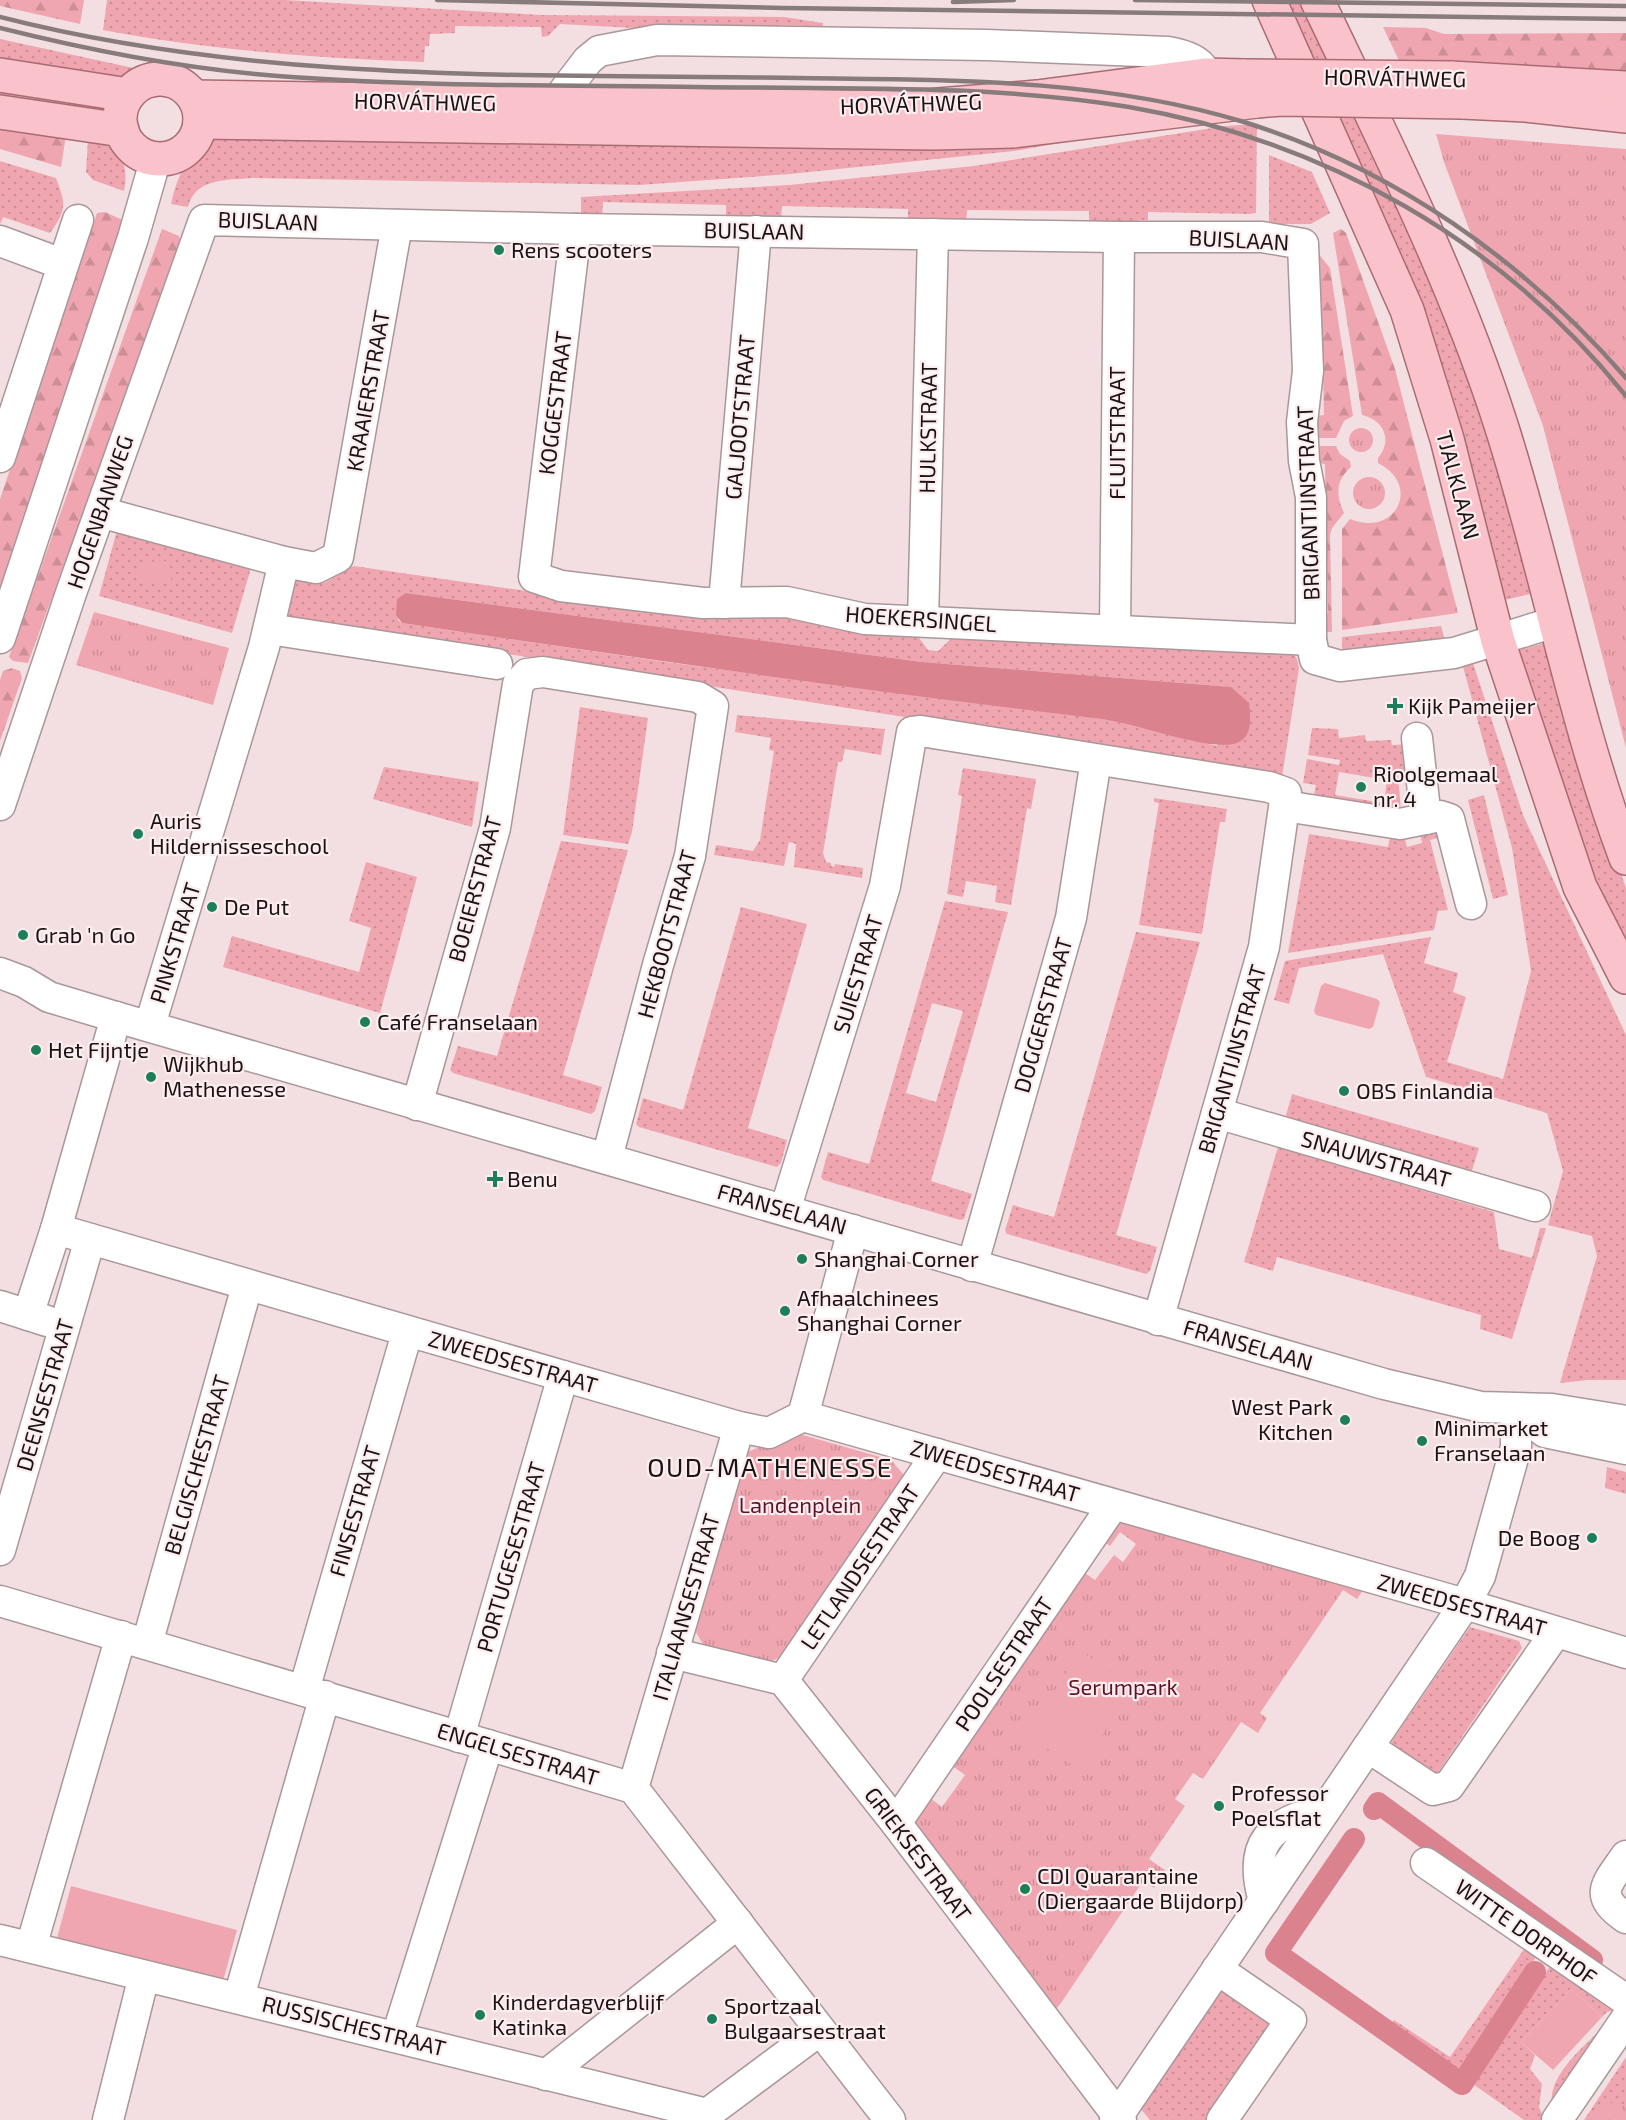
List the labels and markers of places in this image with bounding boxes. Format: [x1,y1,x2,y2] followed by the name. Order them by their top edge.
[511,236,652,262] place label: Rens scooters
[492,243,506,257] marker: Rens scooters
[1408,692,1536,719] place label: Kijk Pameijer
[1386,697,1404,715] marker: Kijk Pameijer
[1373,760,1498,811] place label: Rioolgemaal nr. 4
[1354,780,1368,794] marker: Rioolgemaal nr. 4
[150,807,329,858] place label: Auris Hildernisseschool
[131,827,145,841] marker: Auris Hildernisseschool
[224,893,289,919] place label: De Put
[205,900,219,914] marker: De Put
[35,921,136,947] place label: Grab 'n Go
[16,928,30,942] marker: Grab 'n Go
[377,1008,538,1034] place label: Café Franselaan
[358,1015,372,1029] marker: Café Franselaan
[48,1036,149,1063] place label: Het Fijntje
[29,1043,43,1057] marker: Het Fijntje
[163,1050,286,1101] place label: Wijkhub Mathenesse
[144,1070,158,1084] marker: Wijkhub Mathenesse
[1356,1077,1493,1103] place label: OBS Finlandia
[1337,1084,1351,1098] marker: OBS Finlandia
[507,1165,558,1191] place label: Benu
[488,1172,502,1186] marker: Benu
[814,1245,979,1271] place label: Shanghai Corner
[795,1252,809,1266] marker: Shanghai Corner
[797,1284,962,1335] place label: Afhaalchinees Shanghai Corner
[778,1304,792,1318] marker: Afhaalchinees Shanghai Corner
[1231,1393,1333,1444] place label: West Park Kitchen
[1338,1413,1352,1427] marker: West Park Kitchen
[1434,1414,1548,1465] place label: Minimarket Franselaan
[1415,1434,1429,1448] marker: Minimarket Franselaan
[1498,1524,1580,1550] place label: De Boog
[1585,1531,1599,1545] marker: De Boog
[1231,1779,1329,1830] place label: Professor Poelsflat
[1212,1799,1226,1813] marker: Professor Poelsflat
[1037,1862,1244,1914] place label: CDI Quarantaine (Diergaarde Blijdorp)
[1018,1882,1032,1896] marker: CDI Quarantaine (Diergaarde Blijdorp)
[492,1988,664,2039] place label: Kinderdagverblijf Katinka
[724,1992,886,2043] place label: Sportzaal Bulgaarsestraat
[473,2008,487,2022] marker: Kinderdagverblijf Katinka
[705,2012,719,2026] marker: Sportzaal Bulgaarsestraat

